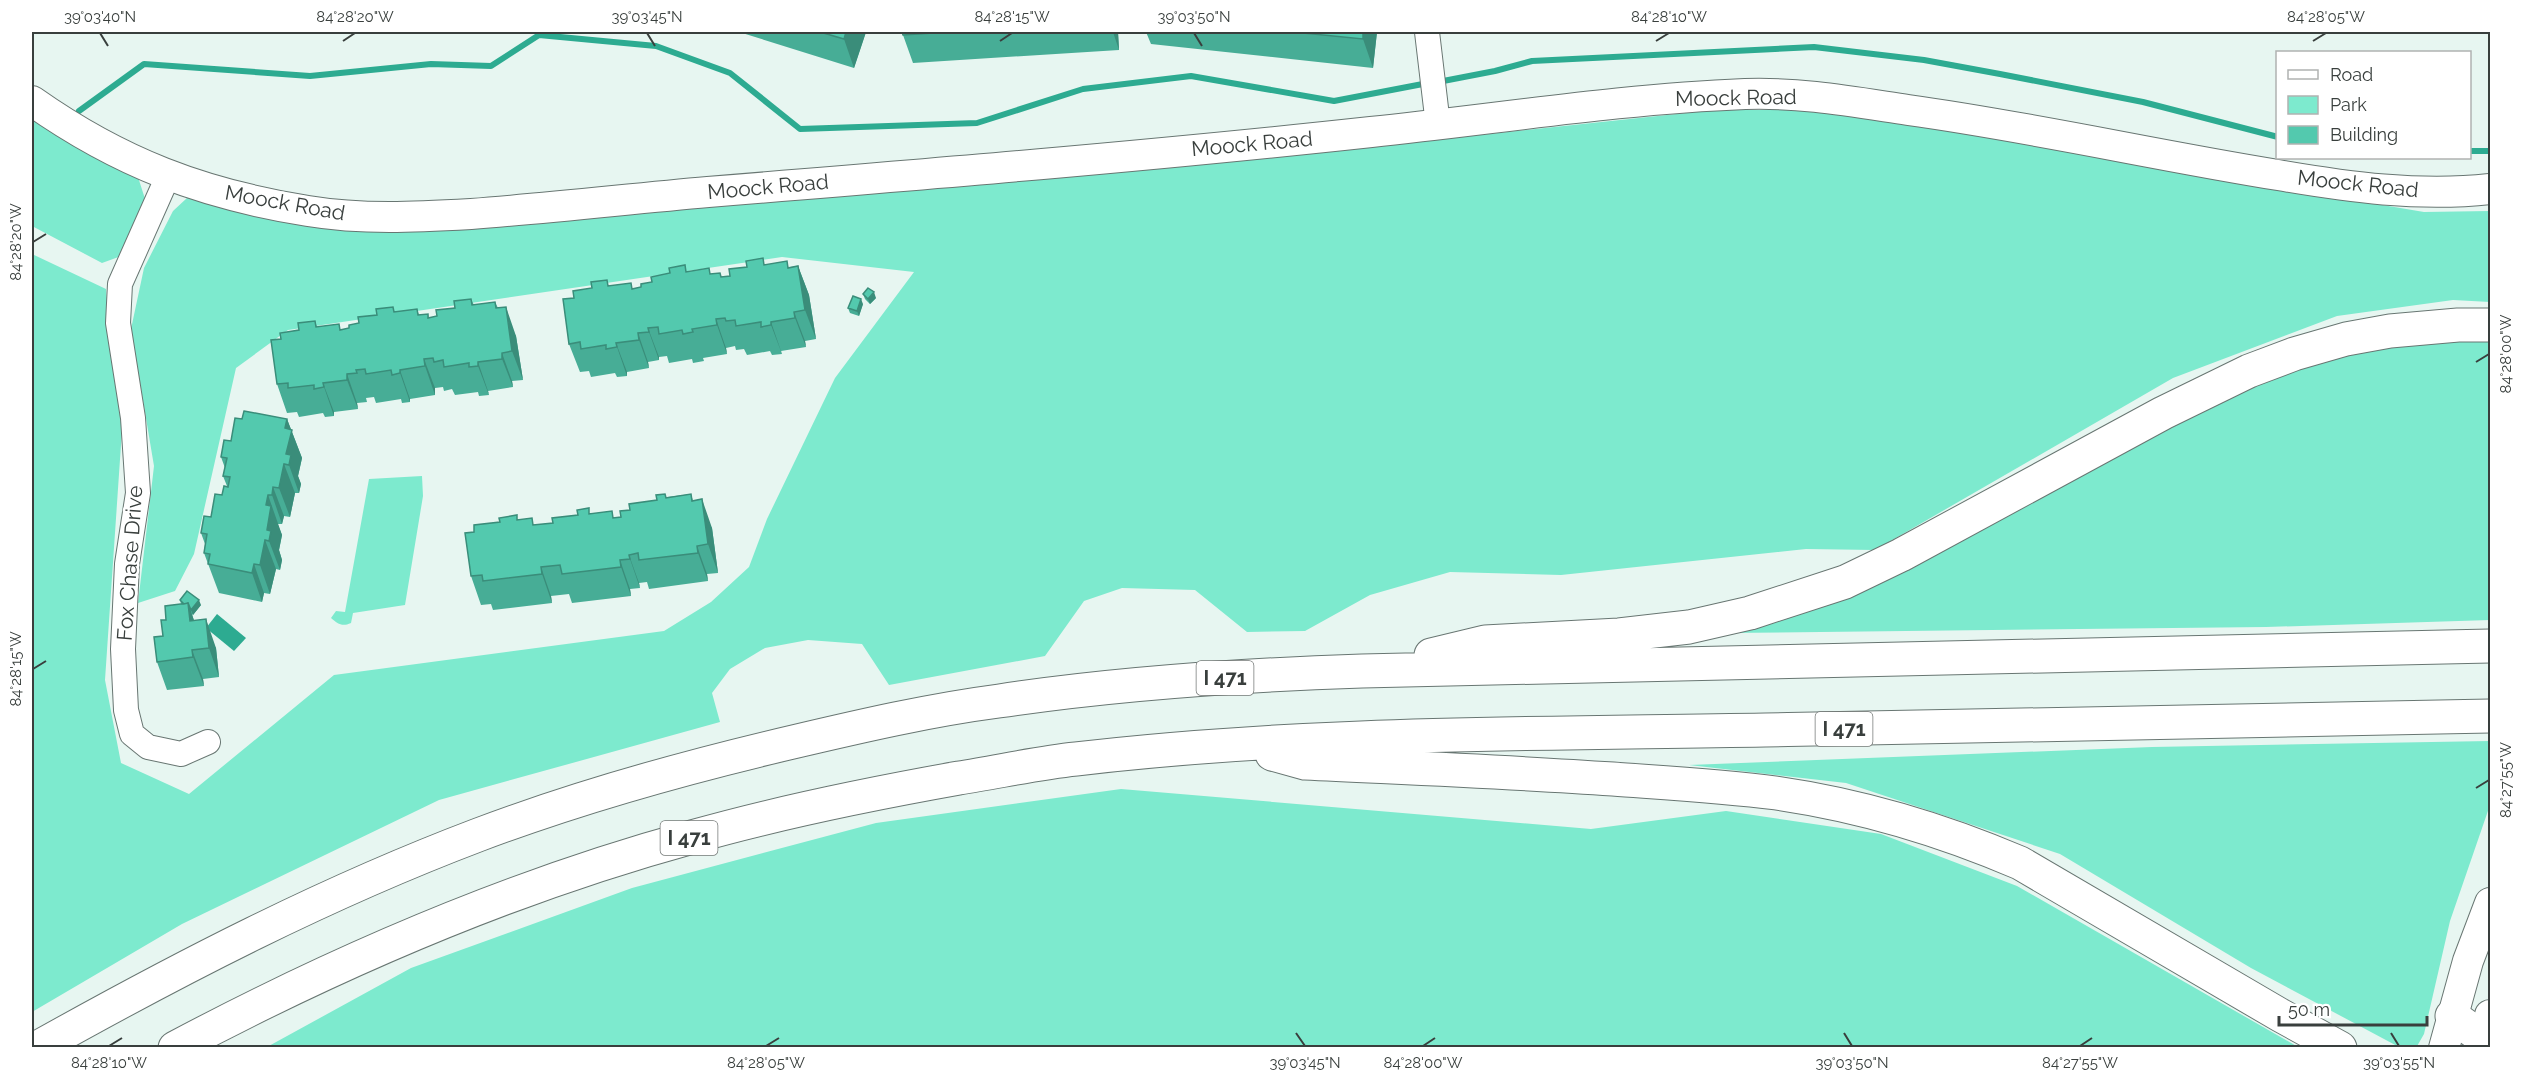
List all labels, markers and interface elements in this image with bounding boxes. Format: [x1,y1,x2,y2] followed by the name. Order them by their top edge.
[64,8,136,26] text: 39°03'40"N
[316,8,394,26] text: 84°28'20"W
[611,8,683,26] text: 39°03'45"N
[974,8,1050,26] text: 84°28'15"W
[1157,8,1231,26] text: 39°03'50"N
[1631,8,1707,26] text: 84°28'10"W
[2287,8,2365,26] text: 84°28'05"W
[2276,51,2471,159] legend
[2330,64,2373,85] text: Road
[1675,84,1797,111] street label: Moock Road
[2330,94,2367,115] text: Park
[2330,124,2398,145] text: Building
[1190,126,1314,161] street label: Moock Road
[2296,165,2420,202] street label: Moock Road
[706,169,830,204] street label: Moock Road
[223,180,347,225] street label: Moock Road
[7,203,25,281] text: 84°28'20"W
[2497,314,2515,393] text: 84°28'00"W
[112,484,147,641] street label: Fox Chase Drive
[7,631,25,707] text: 84°28'15"W
[1196,661,1254,695] road number: I 471
[1816,712,1872,746] road number: I 471
[2497,742,2515,818] text: 84°27'55"W
[660,821,718,855] road number: I 471
[2279,989,2428,1027] scale bar
[2288,999,2330,1020] text: 50 m
[71,1054,147,1072] text: 84°28'10"W
[727,1054,805,1072] text: 84°28'05"W
[1269,1054,1341,1072] text: 39°03'45"N
[1384,1054,1463,1072] text: 84°28'00"W
[1815,1054,1889,1072] text: 39°03'50"N
[2042,1054,2118,1072] text: 84°27'55"W
[2363,1054,2435,1072] text: 39°03'55"N

